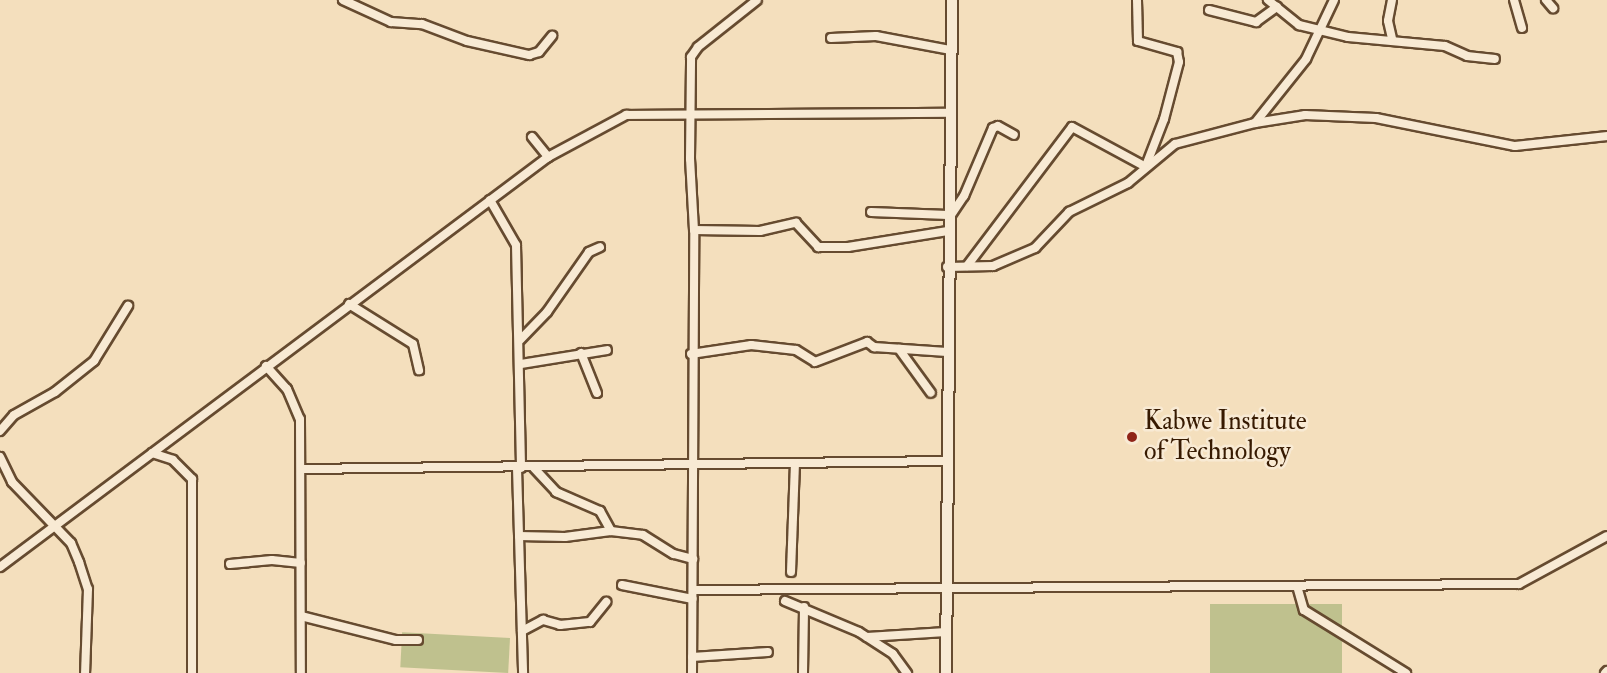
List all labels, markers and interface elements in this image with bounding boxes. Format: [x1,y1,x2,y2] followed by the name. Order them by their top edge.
[1144,406,1307,467] place label: Kabwe Institute of Technology
[1125,430,1139,444] marker: Kabwe Institute of Technology

